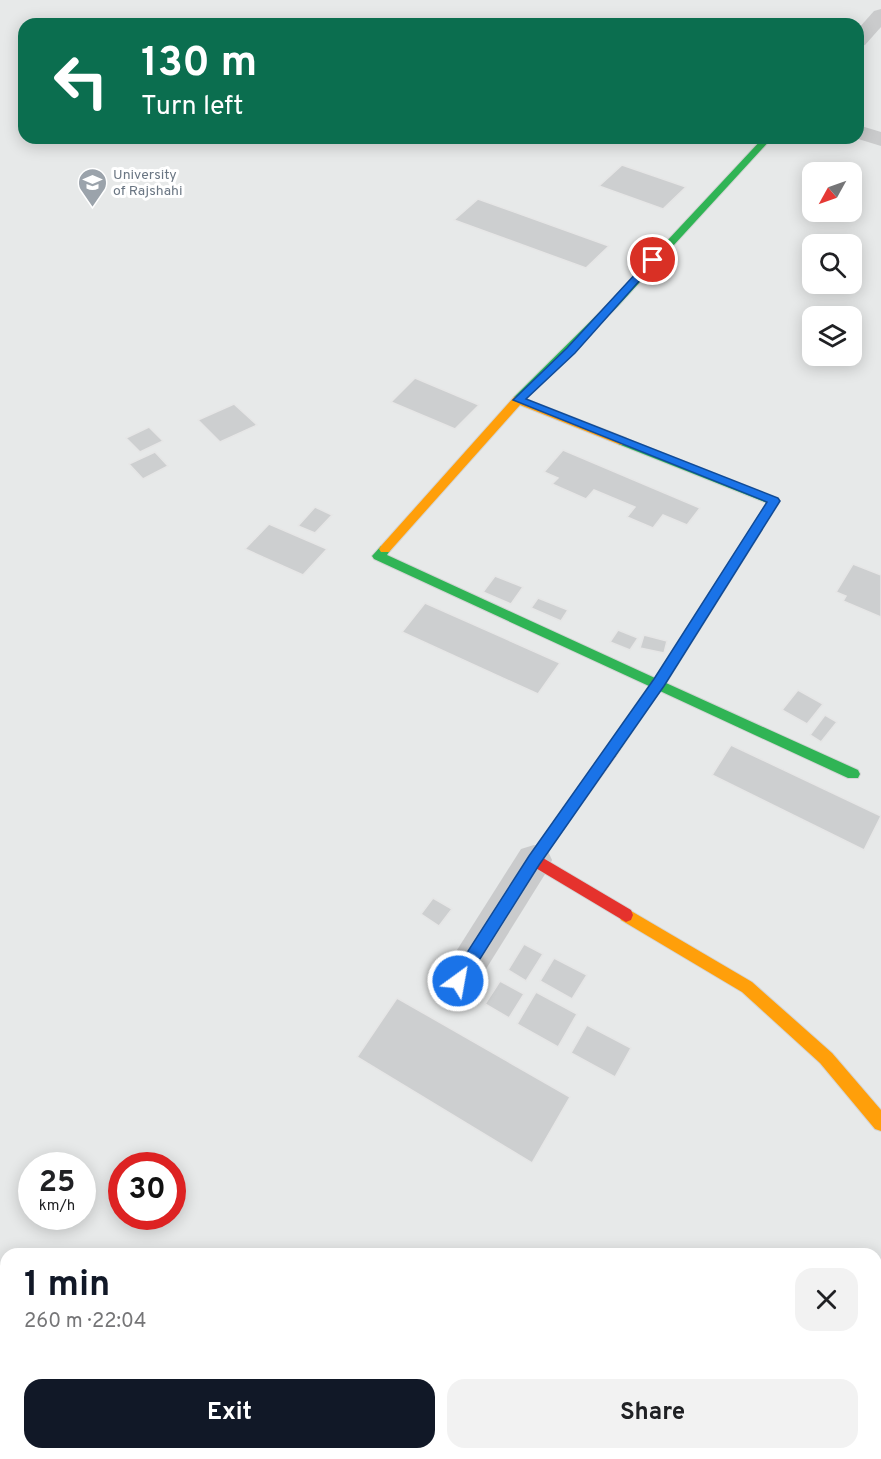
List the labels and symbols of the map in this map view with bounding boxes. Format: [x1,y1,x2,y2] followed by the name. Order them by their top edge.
[802,162,862,222] north arrow
[76,166,108,208] school or university icon: University of Rajshahi
[113,167,182,200] place label: University of Rajshahi
[627,234,678,285] pin
[426,949,490,1013] position arrow
[108,1152,186,1230] speed limit sign: 30

